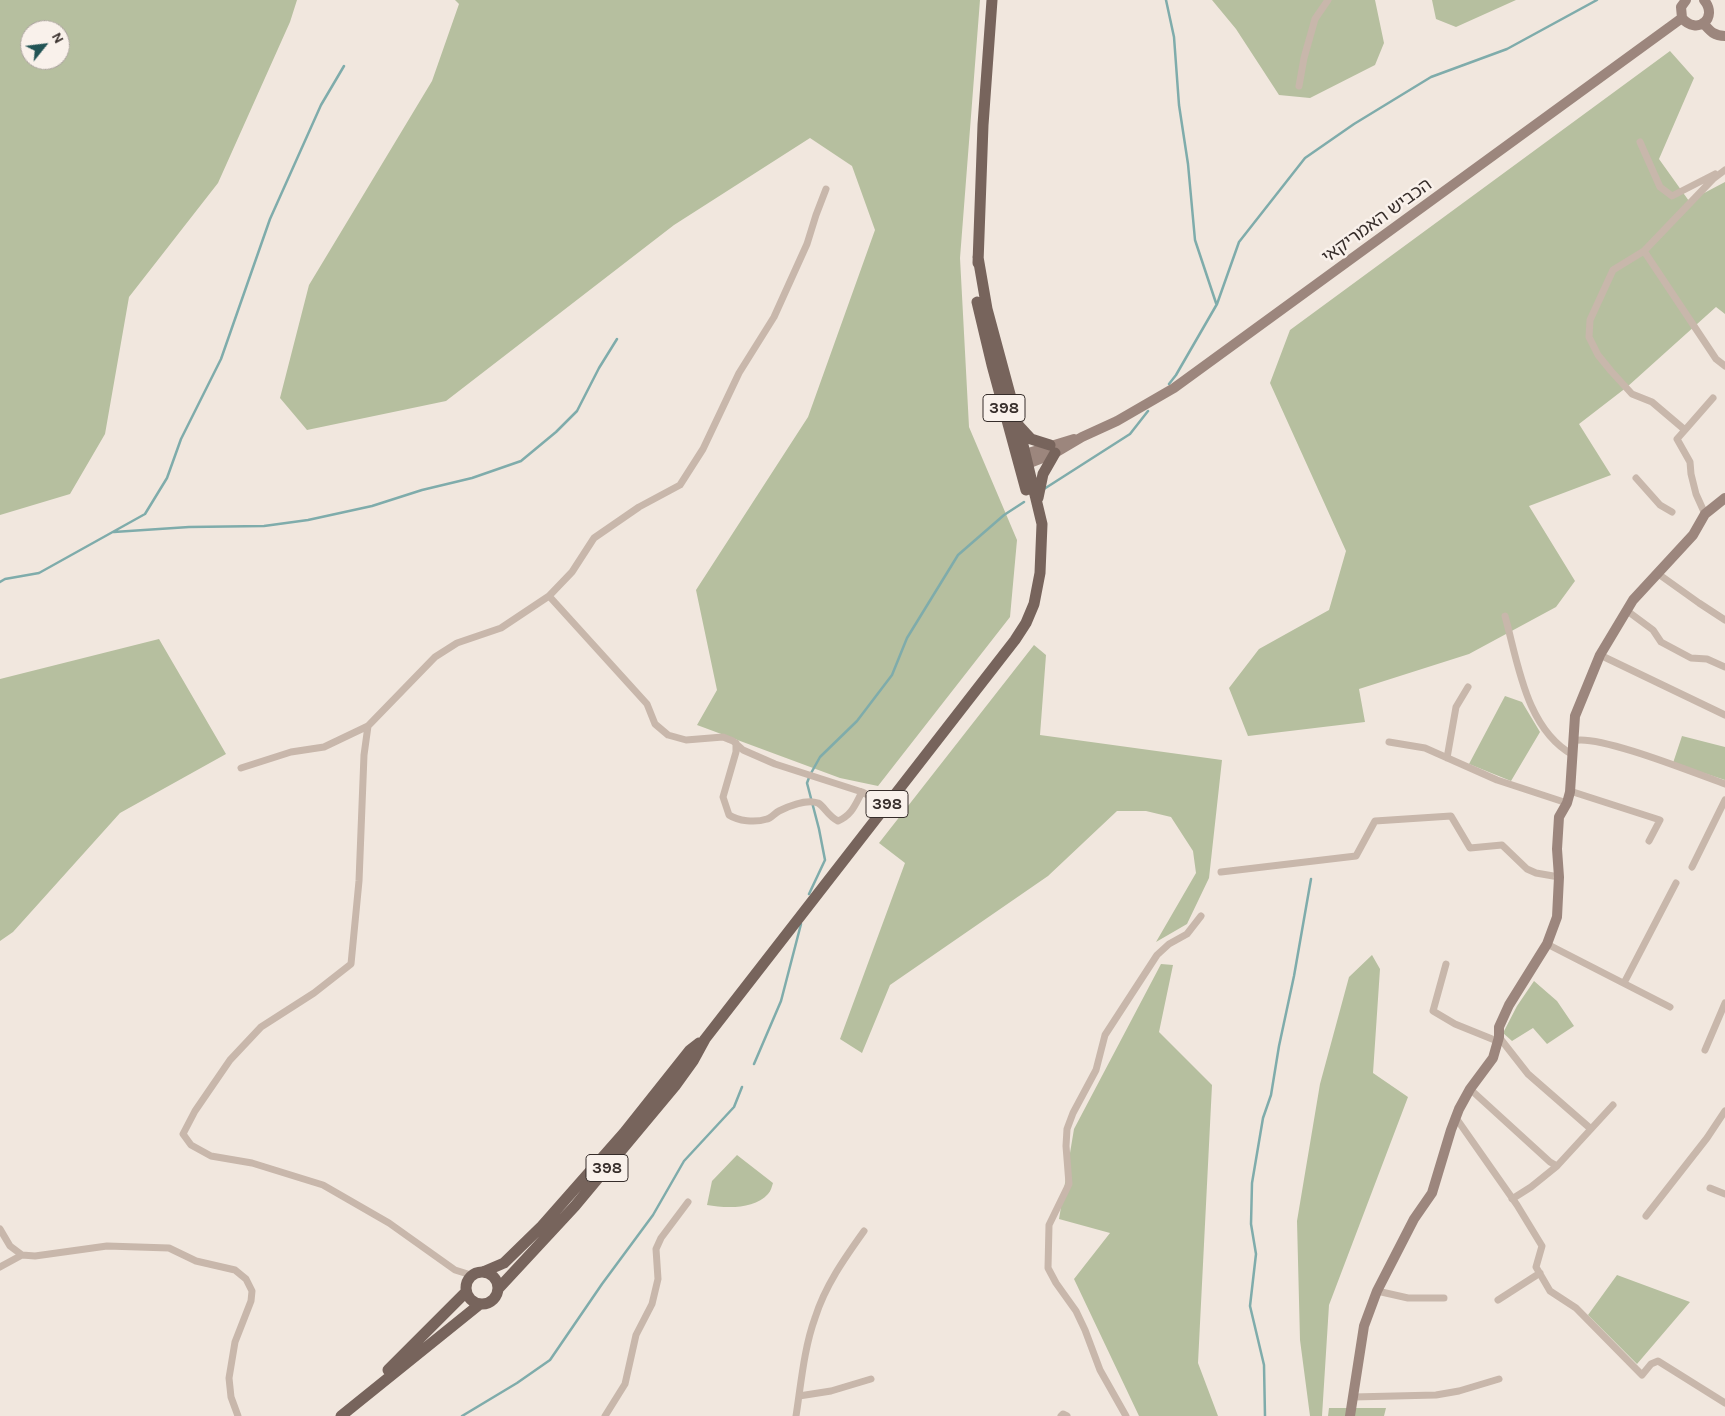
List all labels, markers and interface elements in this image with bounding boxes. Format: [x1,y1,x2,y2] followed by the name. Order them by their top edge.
[20,20,70,70] north arrow
[48,29,68,46] text: N
[1318,174,1436,268] street label: הכביש האמריקאי
[983,394,1025,422] road number: 398
[866,791,908,818] road number: 398
[586,1154,628,1182] road number: 398

